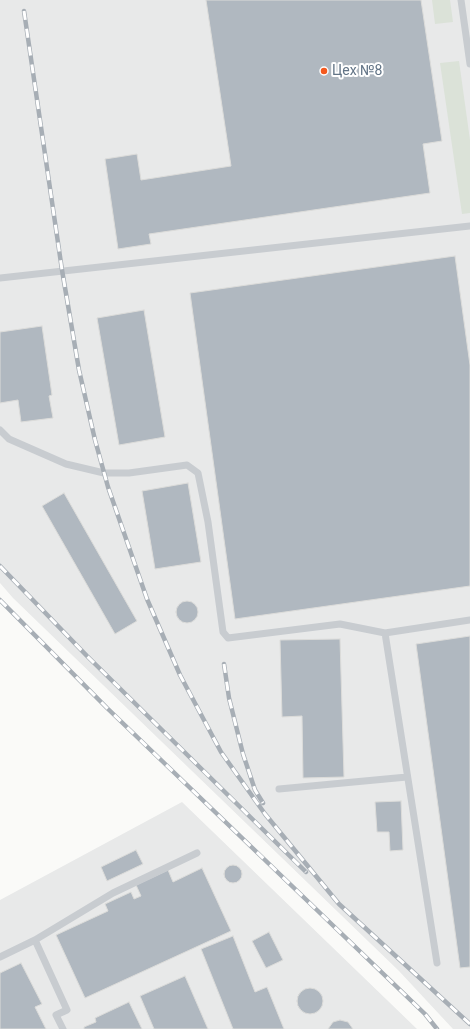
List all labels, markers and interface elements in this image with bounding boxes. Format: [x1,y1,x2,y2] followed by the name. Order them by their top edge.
[332,63,382,79] place label: Цех №8
[319,66,329,76] marker: Цех №8

